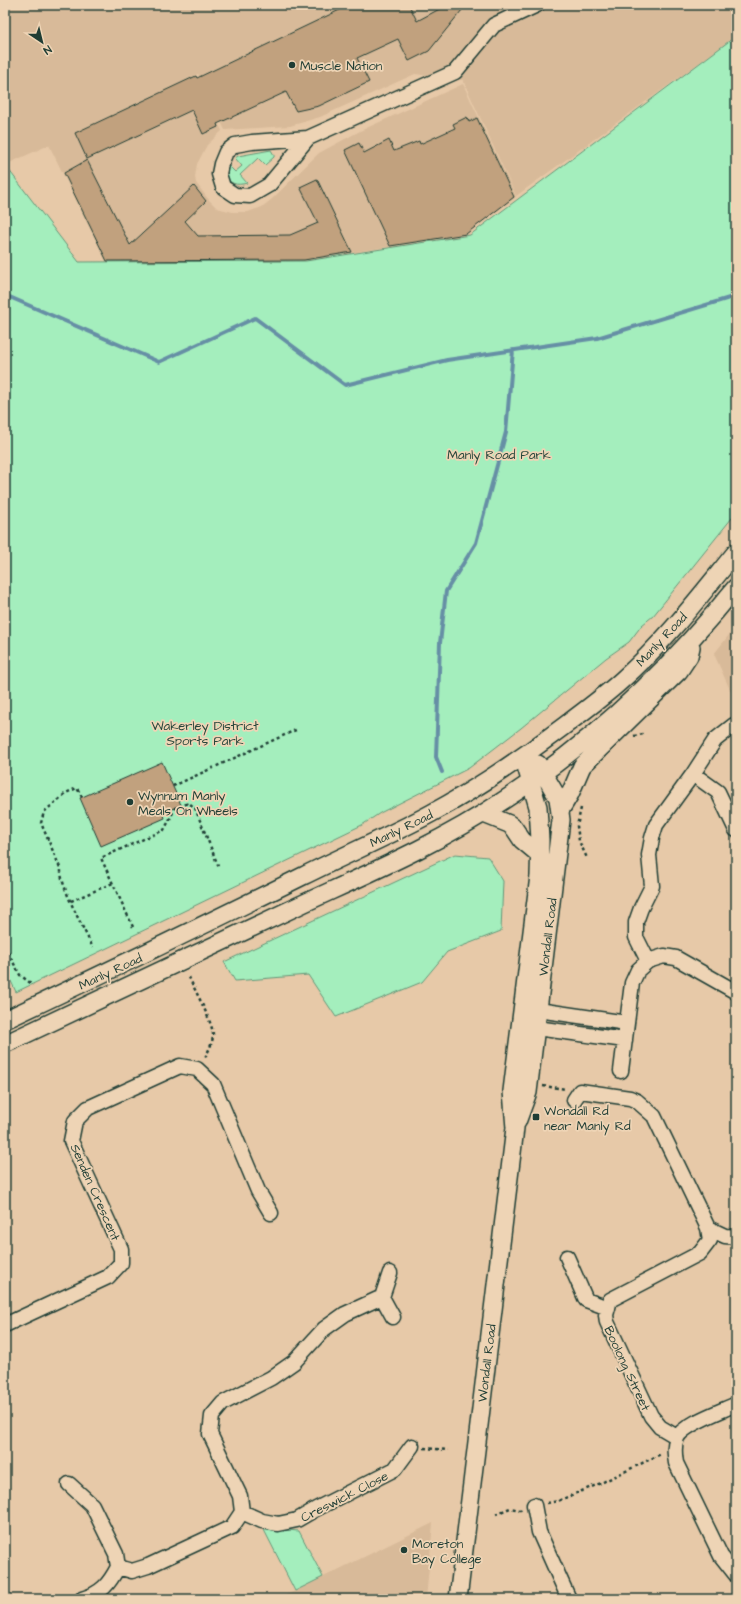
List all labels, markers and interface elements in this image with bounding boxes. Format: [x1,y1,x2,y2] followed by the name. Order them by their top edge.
[22,22,62,62] north arrow
[40,42,55,58] text: N
[300,57,383,75] place label: Muscle Nation
[287,60,297,70] marker: Muscle Nation
[447,446,551,465] park label: Manly Road Park
[632,608,692,671] street label: Manly Road
[151,717,259,750] park label: Wakerley District Sports Park
[138,787,238,820] place label: Wynnum Manly Meals On Wheels
[125,797,135,807] marker: Wynnum Manly Meals On Wheels
[367,806,437,853] street label: Manly Road
[534,897,562,977] street label: Wondall Road
[76,949,146,995] street label: Manly Road
[544,1102,631,1136] place label: Wondall Rd near Manly Rd
[531,1112,541,1122] marker: Wondall Rd near Manly Rd
[66,1141,125,1244] street label: Senden Crescent
[473,1323,501,1403] street label: Wondall Road
[599,1323,655,1415] street label: Boolong Street
[298,1467,391,1527] street label: Creswick Close
[412,1535,482,1569] place label: Moreton Bay College
[399,1545,409,1555] marker: Moreton Bay College

